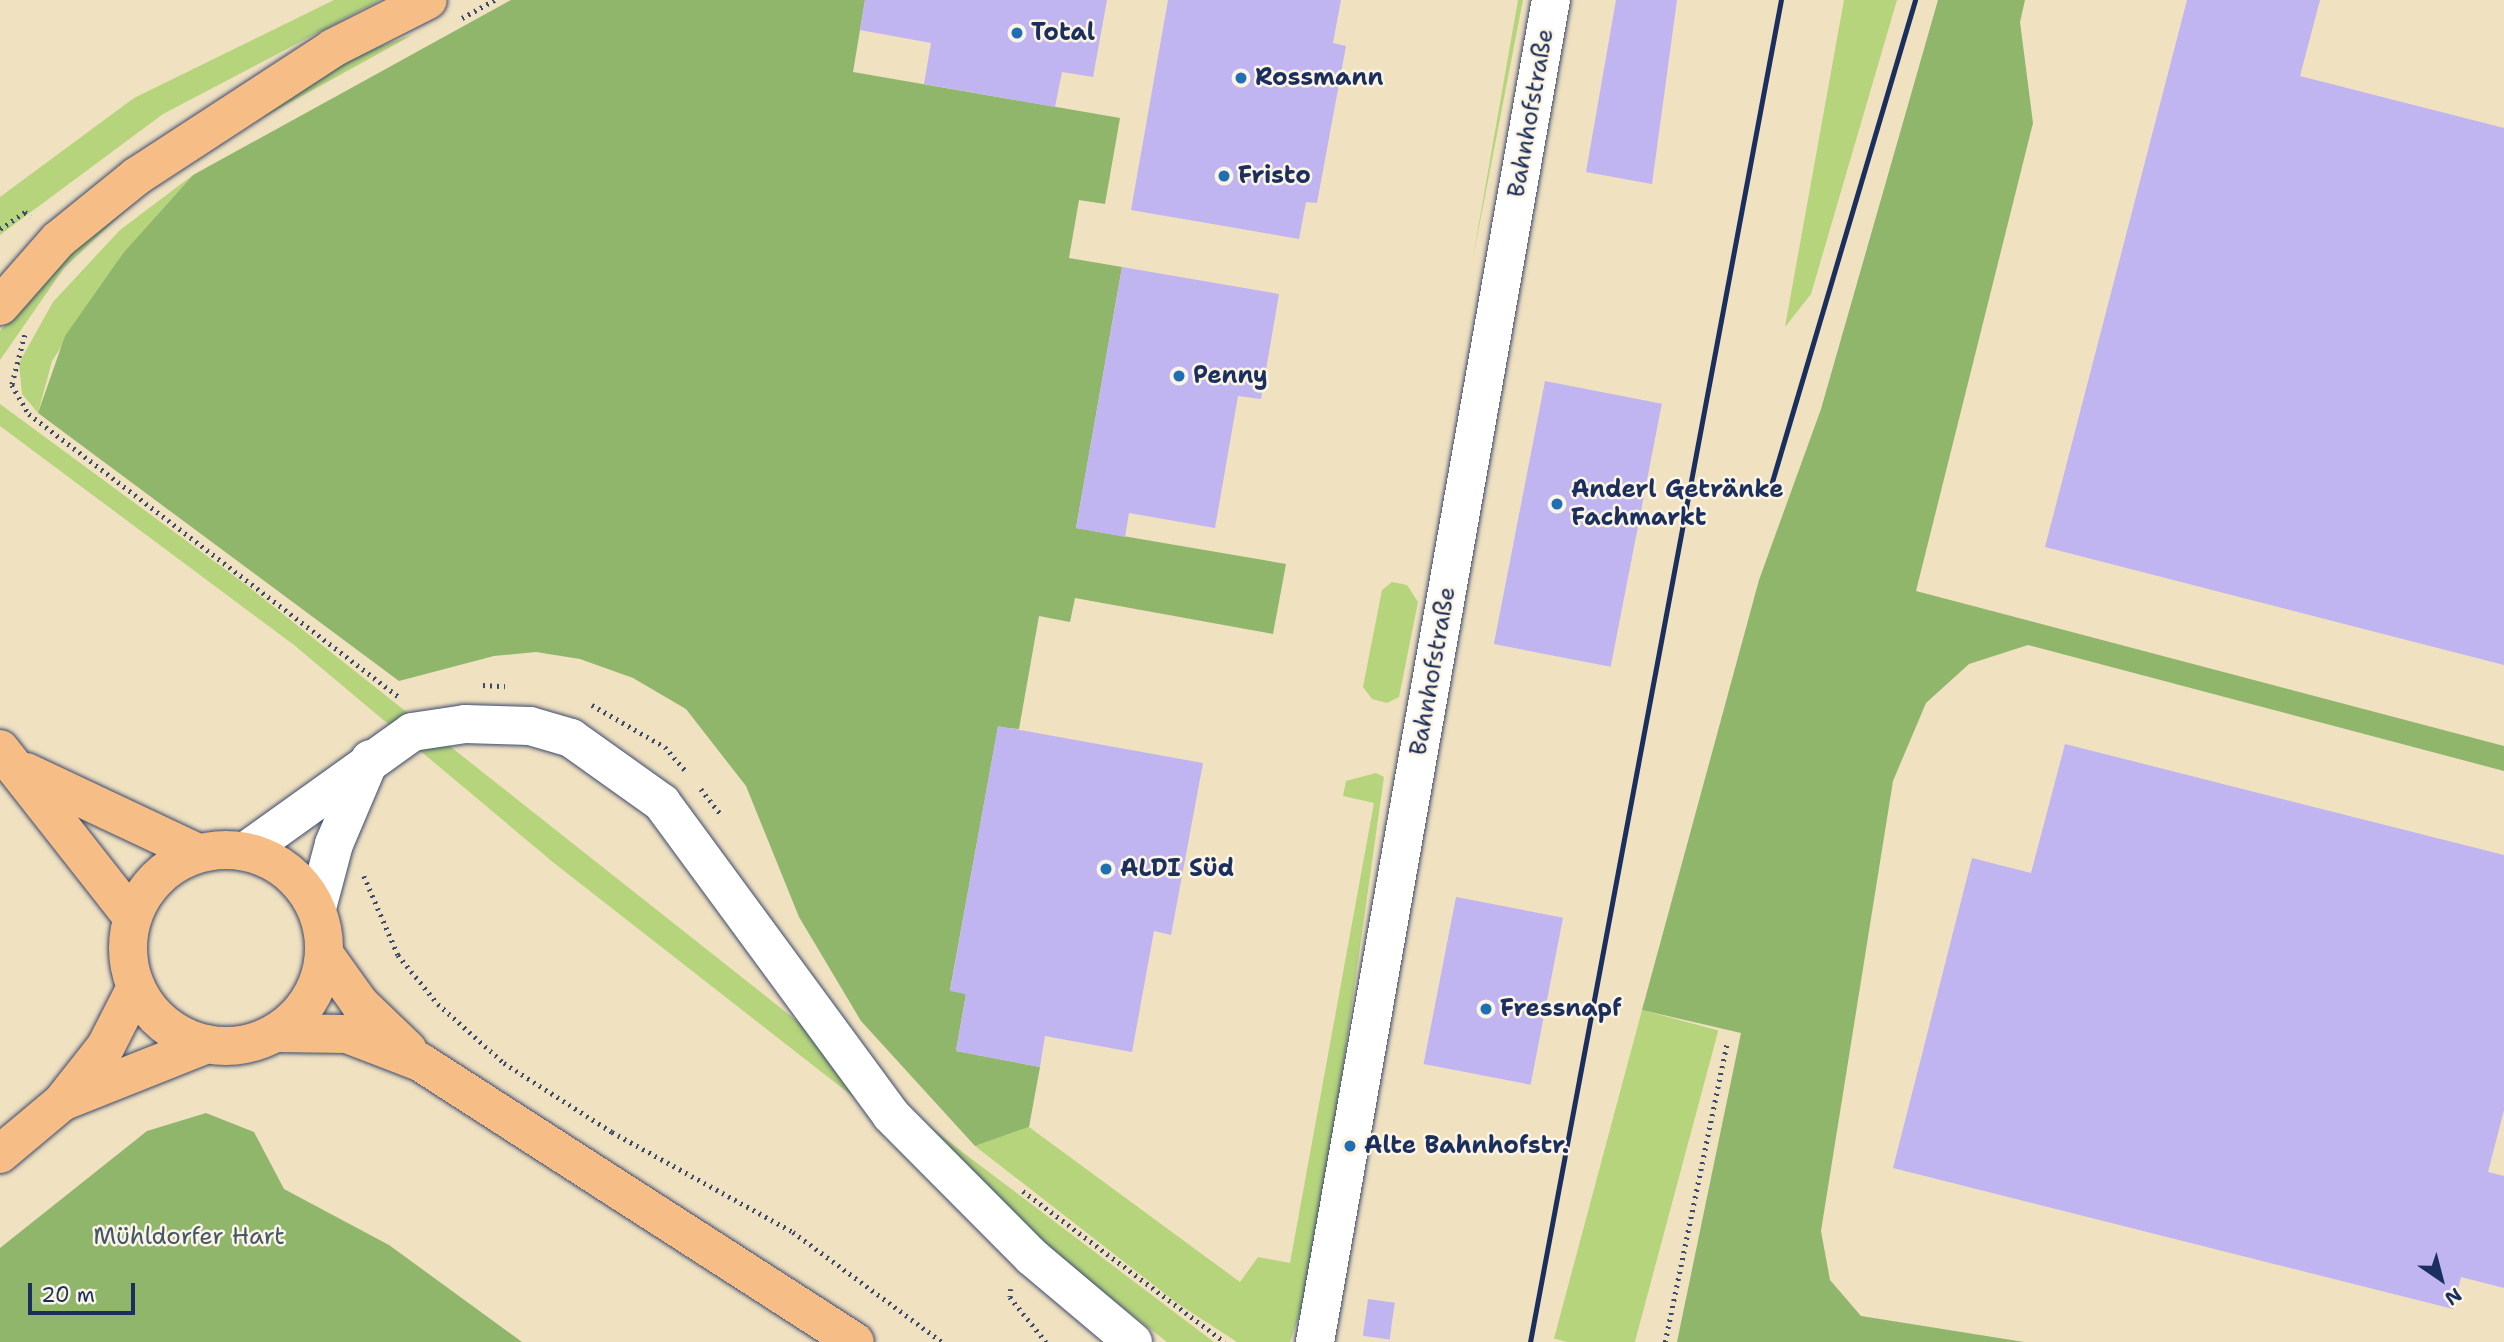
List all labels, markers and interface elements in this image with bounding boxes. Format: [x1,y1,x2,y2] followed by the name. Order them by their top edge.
[1031,19,1095,47] place label: Total
[1009,25,1025,41] marker: Total
[1502,26,1560,200] street label: Bahnhofstraße
[1255,64,1383,92] place label: Rossmann
[1233,70,1249,86] marker: Rossmann
[1238,162,1311,190] place label: Fristo
[1216,168,1232,184] marker: Fristo
[1193,362,1268,390] place label: Penny
[1171,368,1187,384] marker: Penny
[1571,476,1784,532] place label: Anderl Getränke Fachmarkt
[1549,496,1565,512] marker: Anderl Getränke Fachmarkt
[1404,584,1462,758] street label: Bahnhofstraße
[1120,855,1234,883] place label: ALDI Süd
[1098,861,1114,877] marker: ALDI Süd
[1500,995,1622,1023] place label: Fressnapf
[1478,1001,1494,1017] marker: Fressnapf
[1364,1132,1569,1160] place label: Alte Bahnhofstr.
[1342,1138,1358,1154] marker: Alte Bahnhofstr.
[93,1223,285,1251] park label: Mühldorfer Hart
[2406,1244,2476,1314] north arrow
[32,1268,138,1312] scale bar
[41,1281,95,1309] text: 20 m
[2440,1282,2467,1311] text: N

